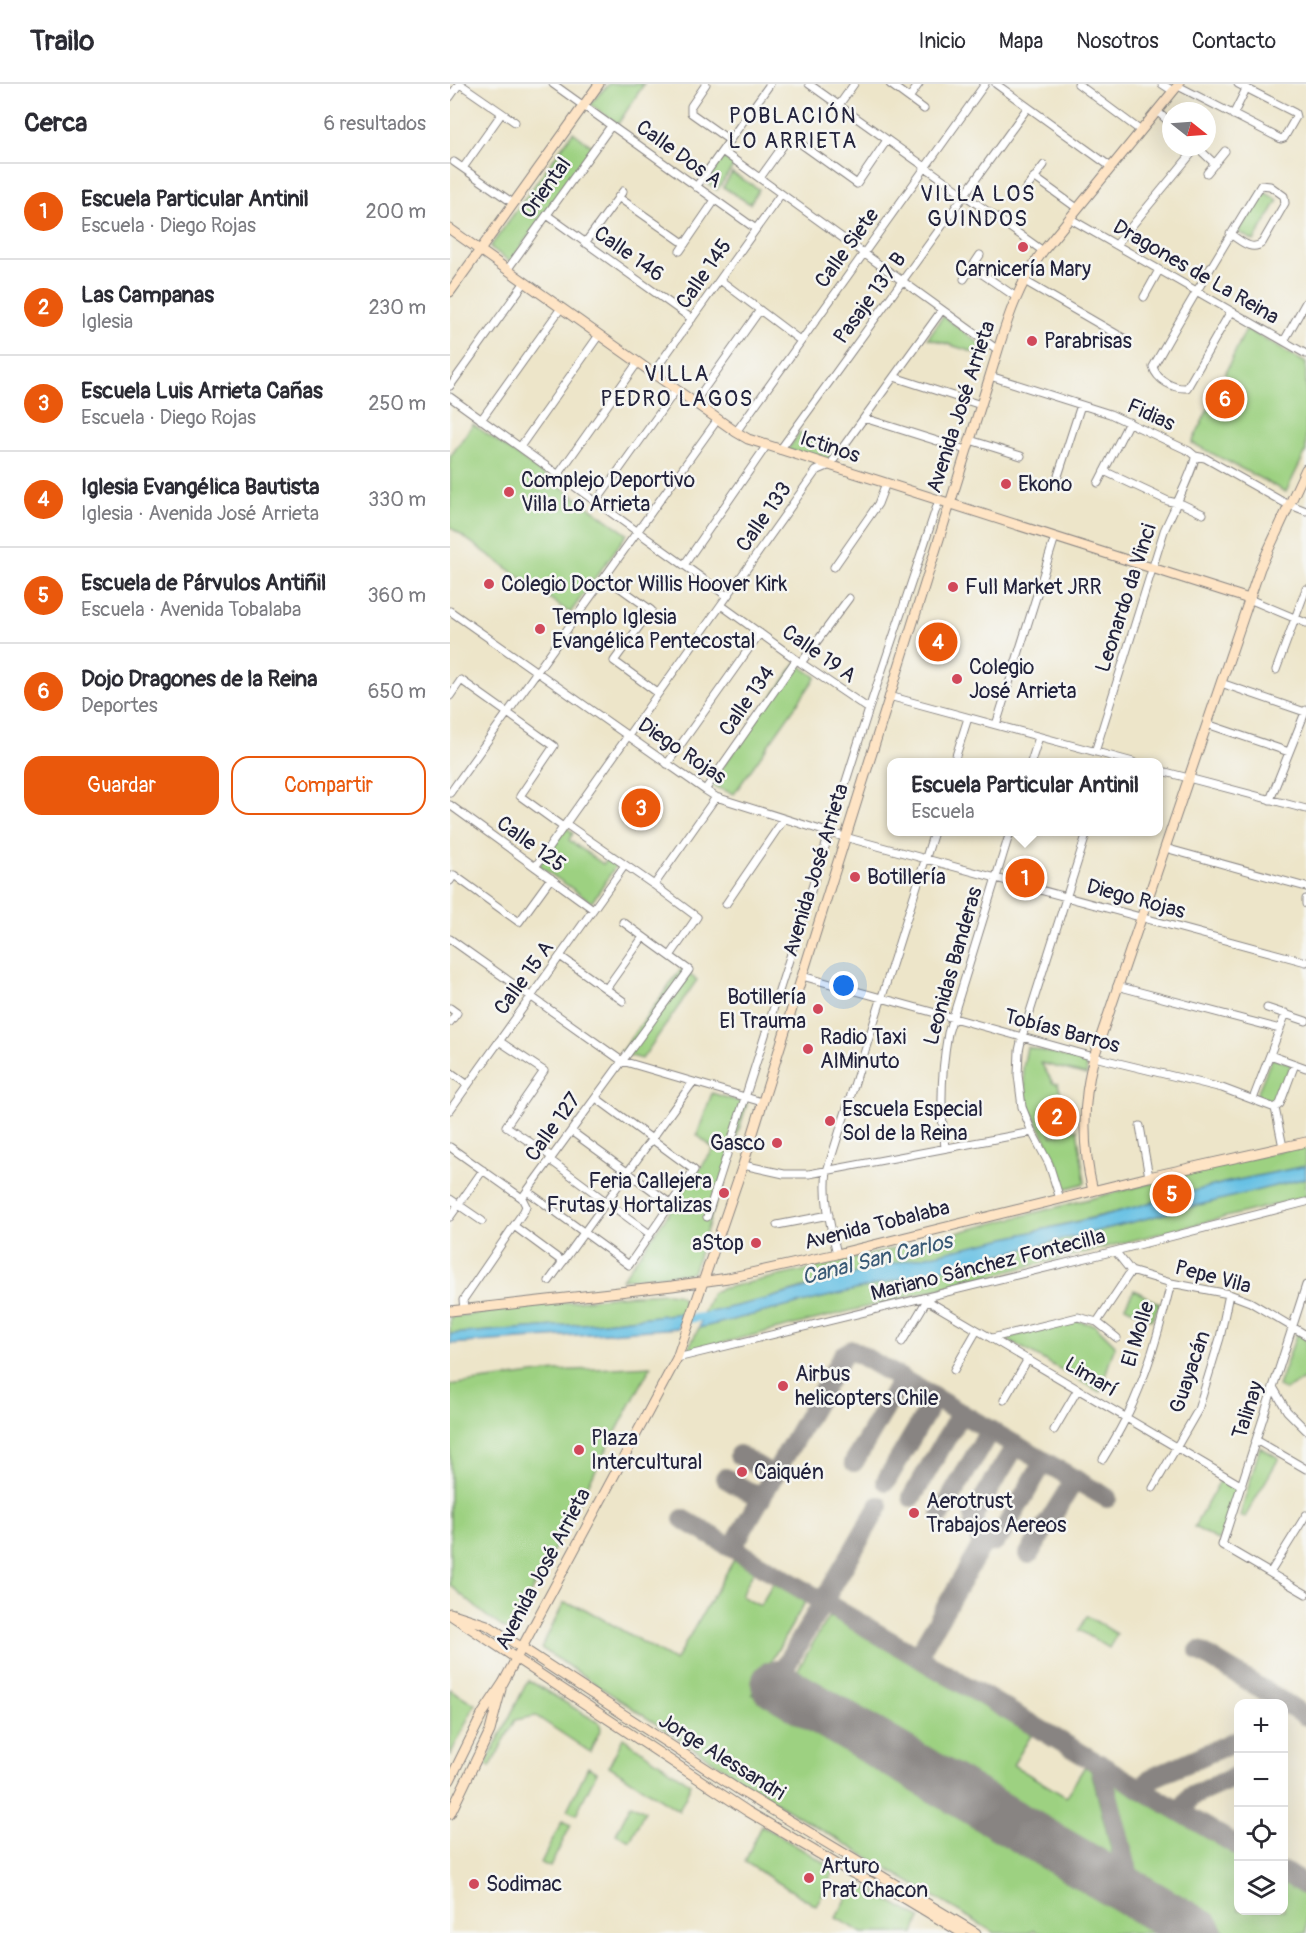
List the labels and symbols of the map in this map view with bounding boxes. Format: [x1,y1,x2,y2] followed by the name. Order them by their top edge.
[728,102,858,155] district label: POBLACIÓN LO ARRIETA
[1162,102,1216,156] north arrow
[631,114,727,194] street label: Calle Dos A
[515,152,577,224] street label: Oriental
[920,180,1036,233] district label: VILLA LOS GUINDOS
[809,202,886,293] street label: Calle Siete
[1108,213,1284,331] street label: Dragones de La Reina
[588,220,670,288] street label: Calle 146
[670,234,738,314] street label: Calle 145
[1016,240,1030,254] marker: Carnicería Mary
[828,247,912,349] street label: Pasaje 137 B
[955,256,1091,283] place label: Carnicería Mary
[920,318,1002,496] street label: Avenida José Arrieta
[1044,328,1132,355] place label: Parabrisas
[1025,334,1039,348] marker: Parabrisas
[600,360,754,413] district label: VILLA PEDRO LAGOS
[1206,376,1244,422] pin: 6
[1123,393,1180,438] street label: Fidias
[797,425,864,470] street label: Ictinos
[521,467,695,518] place label: Complejo Deportivo Villa Lo Arrieta
[1018,471,1072,498] place label: Ekono
[730,477,798,557] street label: Calle 133
[999,477,1013,491] marker: Ekono
[502,485,516,499] marker: Complejo Deportivo Villa Lo Arrieta
[1089,520,1163,676] street label: Leonardo da Vinci
[501,571,788,598] place label: Colegio Doctor Willis Hoover Kirk
[965,574,1102,601] place label: Full Market JRR
[482,577,496,591] marker: Colegio Doctor Willis Hoover Kirk
[946,580,960,594] marker: Full Market JRR
[552,604,755,655] place label: Templo Iglesia Evangélica Pentecostal
[777,619,861,689] street label: Calle 19 A
[918,620,958,664] pin: 4
[533,622,547,636] marker: Templo Iglesia Evangélica Pentecostal
[969,654,1076,705] place label: Colegio José Arrieta
[713,661,781,741] street label: Calle 134
[950,672,964,686] marker: Colegio José Arrieta
[633,712,732,791] street label: Diego Rojas
[777,780,855,960] street label: Avenida José Arrieta
[622,786,660,830] pin: 3
[491,810,571,878] street label: Calle 125
[1006,856,1044,900] pin: 1
[867,864,946,891] place label: Botillería
[848,870,862,884] marker: Botillería
[1084,873,1189,925] street label: Diego Rojas
[918,883,989,1048] street label: Leonidas Banderas
[488,936,560,1020] street label: Calle 15 A
[829,971,858,1000] your location
[719,984,806,1035] place label: Botillería El Trauma
[811,1002,825,1016] marker: Botillería El Trauma
[1001,1003,1123,1060] street label: Tobías Barros
[820,1024,906,1075] place label: Radio Taxi AlMinuto
[801,1042,815,1056] marker: Radio Taxi AlMinuto
[519,1087,587,1167] street label: Calle 127
[1038,1094,1076,1140] pin: 2
[842,1096,983,1147] place label: Escuela Especial Sol de la Reina
[823,1114,837,1128] marker: Escuela Especial Sol de la Reina
[710,1130,765,1157] place label: Gasco
[770,1136,784,1150] marker: Gasco
[546,1168,713,1219] place label: Feria Callejera Frutas y Hortalizas
[1152,1172,1192,1216] pin: 5
[717,1186,731,1200] marker: Feria Callejera Frutas y Hortalizas
[802,1194,952,1256] street label: Avenida Tobalaba
[868,1223,1108,1307] street label: Mariano Sánchez Fontecilla
[799,1226,957,1291] water label: Canal San Carlos
[692,1230,744,1257] place label: aStop
[749,1236,763,1250] marker: aStop
[1172,1254,1254,1300] street label: Pepe Vila
[1115,1297,1161,1370] street label: El Molle
[1163,1327,1217,1417] street label: Guayacán
[1060,1351,1122,1403] street label: Limarí
[795,1361,939,1412] place label: Airbus helicopters Chile
[1226,1378,1270,1442] street label: Talinay
[776,1379,790,1393] marker: Airbus helicopters Chile
[591,1425,702,1476] place label: Plaza Intercultural
[572,1443,586,1457] marker: Plaza Intercultural
[754,1459,824,1486] place label: Caiquén
[735,1465,749,1479] marker: Caiquén
[489,1483,597,1655] street label: Avenida José Arrieta
[926,1488,1067,1539] place label: Aerotrust Trabajos Aereos
[907,1506,921,1520] marker: Aerotrust Trabajos Aereos
[654,1707,791,1807] street label: Jorge Alessandri
[821,1853,928,1904] place label: Arturo Prat Chacon
[486,1871,562,1898] place label: Sodimac
[802,1871,816,1885] marker: Arturo Prat Chacon
[467,1877,481,1891] marker: Sodimac

